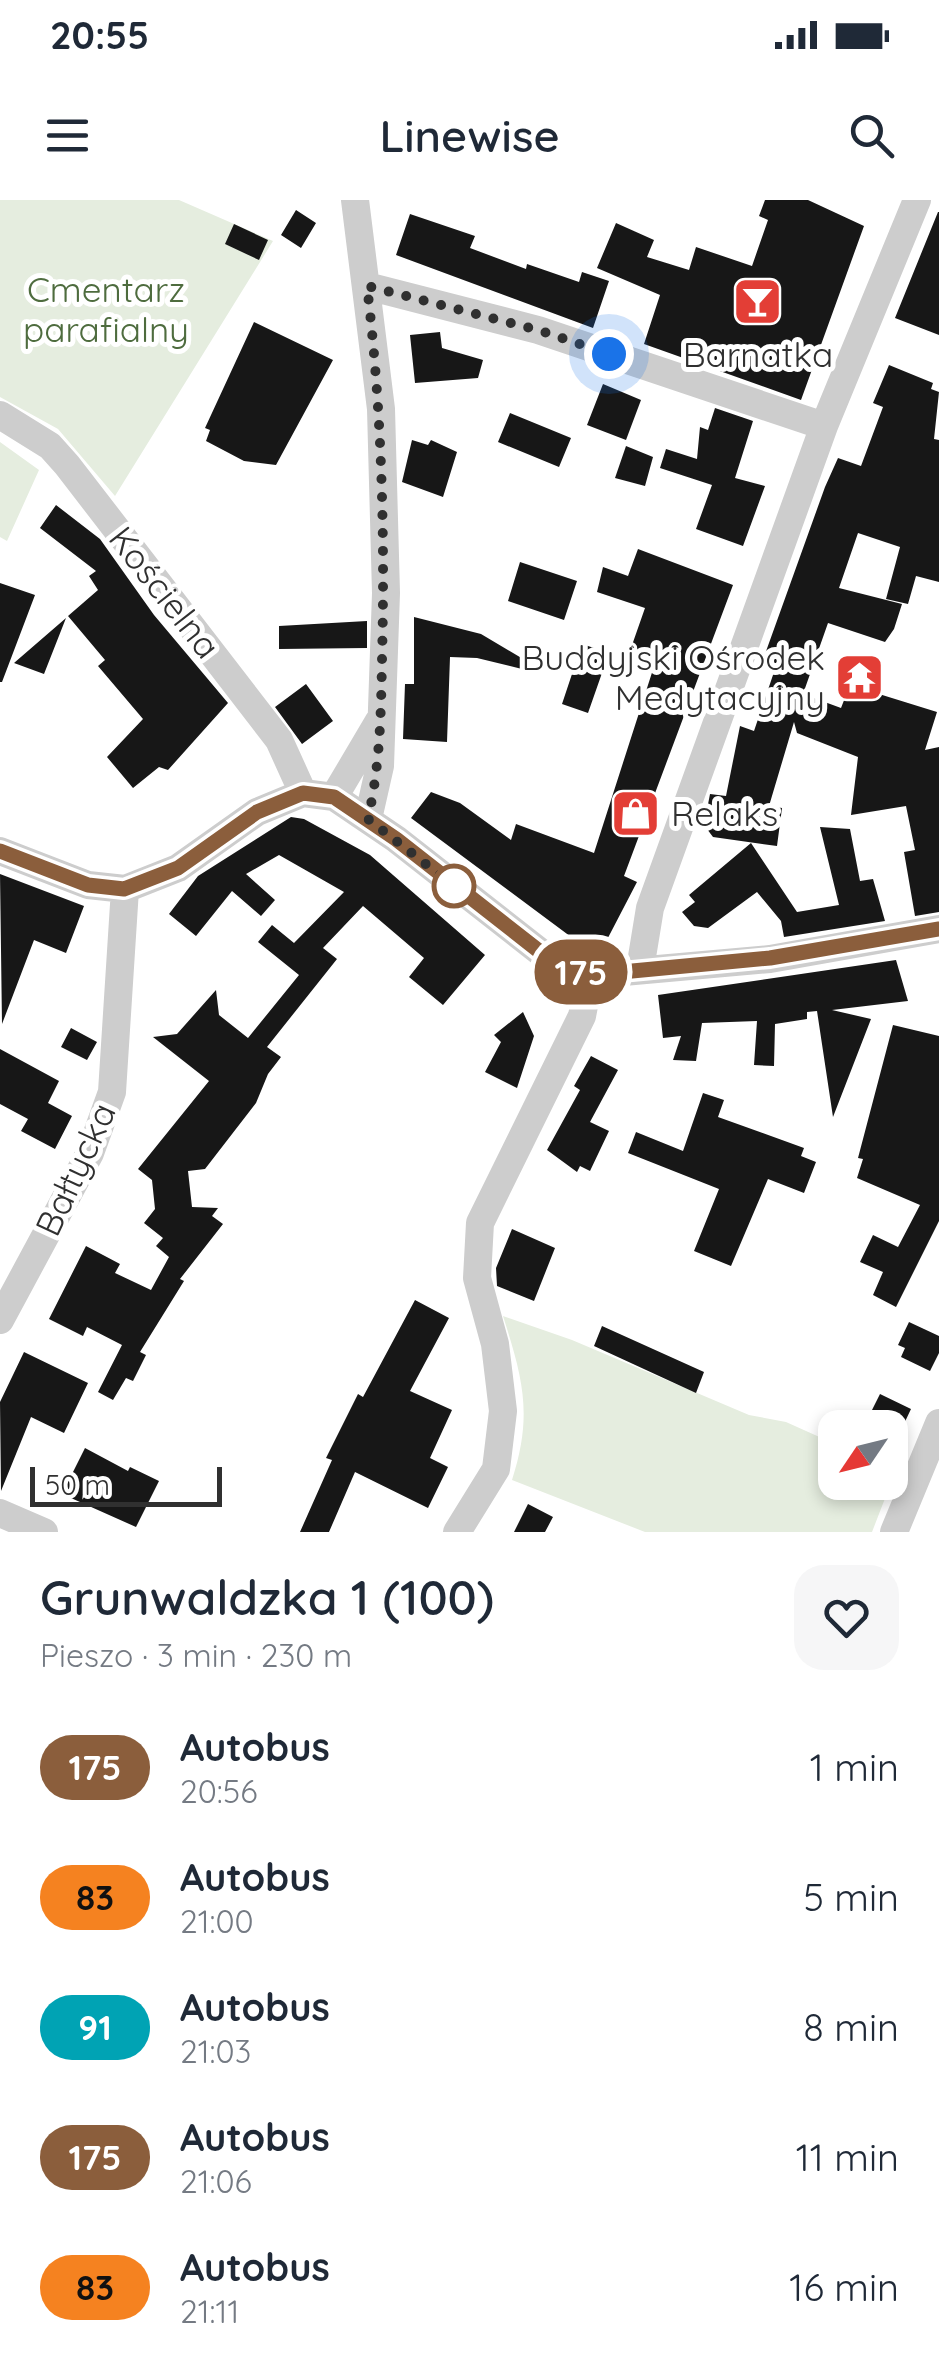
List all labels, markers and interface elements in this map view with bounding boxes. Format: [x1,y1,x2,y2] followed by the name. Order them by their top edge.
[50,11,149,59] text: 20:55
[379,107,560,163] text: Linewise
[40,108,95,163] icon: menu
[844,108,899,163] icon: search
[23,267,189,351] park label: Cmentarz parafialny
[732,276,784,328] bar icon: Barnatka
[584,329,634,379] your location
[683,332,833,376] place label: Barnatka
[100,517,230,667] street label: Kościelna
[522,635,825,719] place label: Buddyjski Ośrodek Medytacyjny
[834,651,886,703] temple icon: Buddyjski Ośrodek Medytacyjny
[610,787,662,839] shop icon: Relaks
[671,791,778,835] place label: Relaks
[433,865,475,907] unlabelled marker
[524,940,638,1004] line badge: 175
[555,950,608,994] text: 175
[25,1096,125,1242] street label: Bałtycka
[818,1410,908,1500] north arrow
[818,1410,908,1500] map controls
[30,1462,222,1506] scale bar
[45,1467,110,1502] text: 50 m
[794,1565,899,1670] button: heart
[40,1567,494,1627] text: Grunwaldzka 1 (100)
[40,1635,352,1675] text: Pieszo · 3 min · 230 m
[180,1723,330,1771] text: Autobus
[810,1743,899,1791] text: 1 min
[69,1745,122,1789] text: 175
[180,1771,257,1811] text: 20:56
[180,1853,330,1901] text: Autobus
[803,1873,899,1921] text: 5 min
[76,1875,114,1919] text: 83
[180,1901,254,1941] text: 21:00
[180,1983,330,2031] text: Autobus
[803,2003,899,2051] text: 8 min
[78,2005,112,2049] text: 91
[180,2031,251,2071] text: 21:03
[180,2113,330,2161] text: Autobus
[796,2133,899,2181] text: 11 min
[69,2135,122,2179] text: 175
[180,2161,252,2201] text: 21:06
[180,2243,330,2291] text: Autobus
[789,2263,899,2311] text: 16 min
[76,2265,114,2309] text: 83
[180,2291,239,2331] text: 21:11

